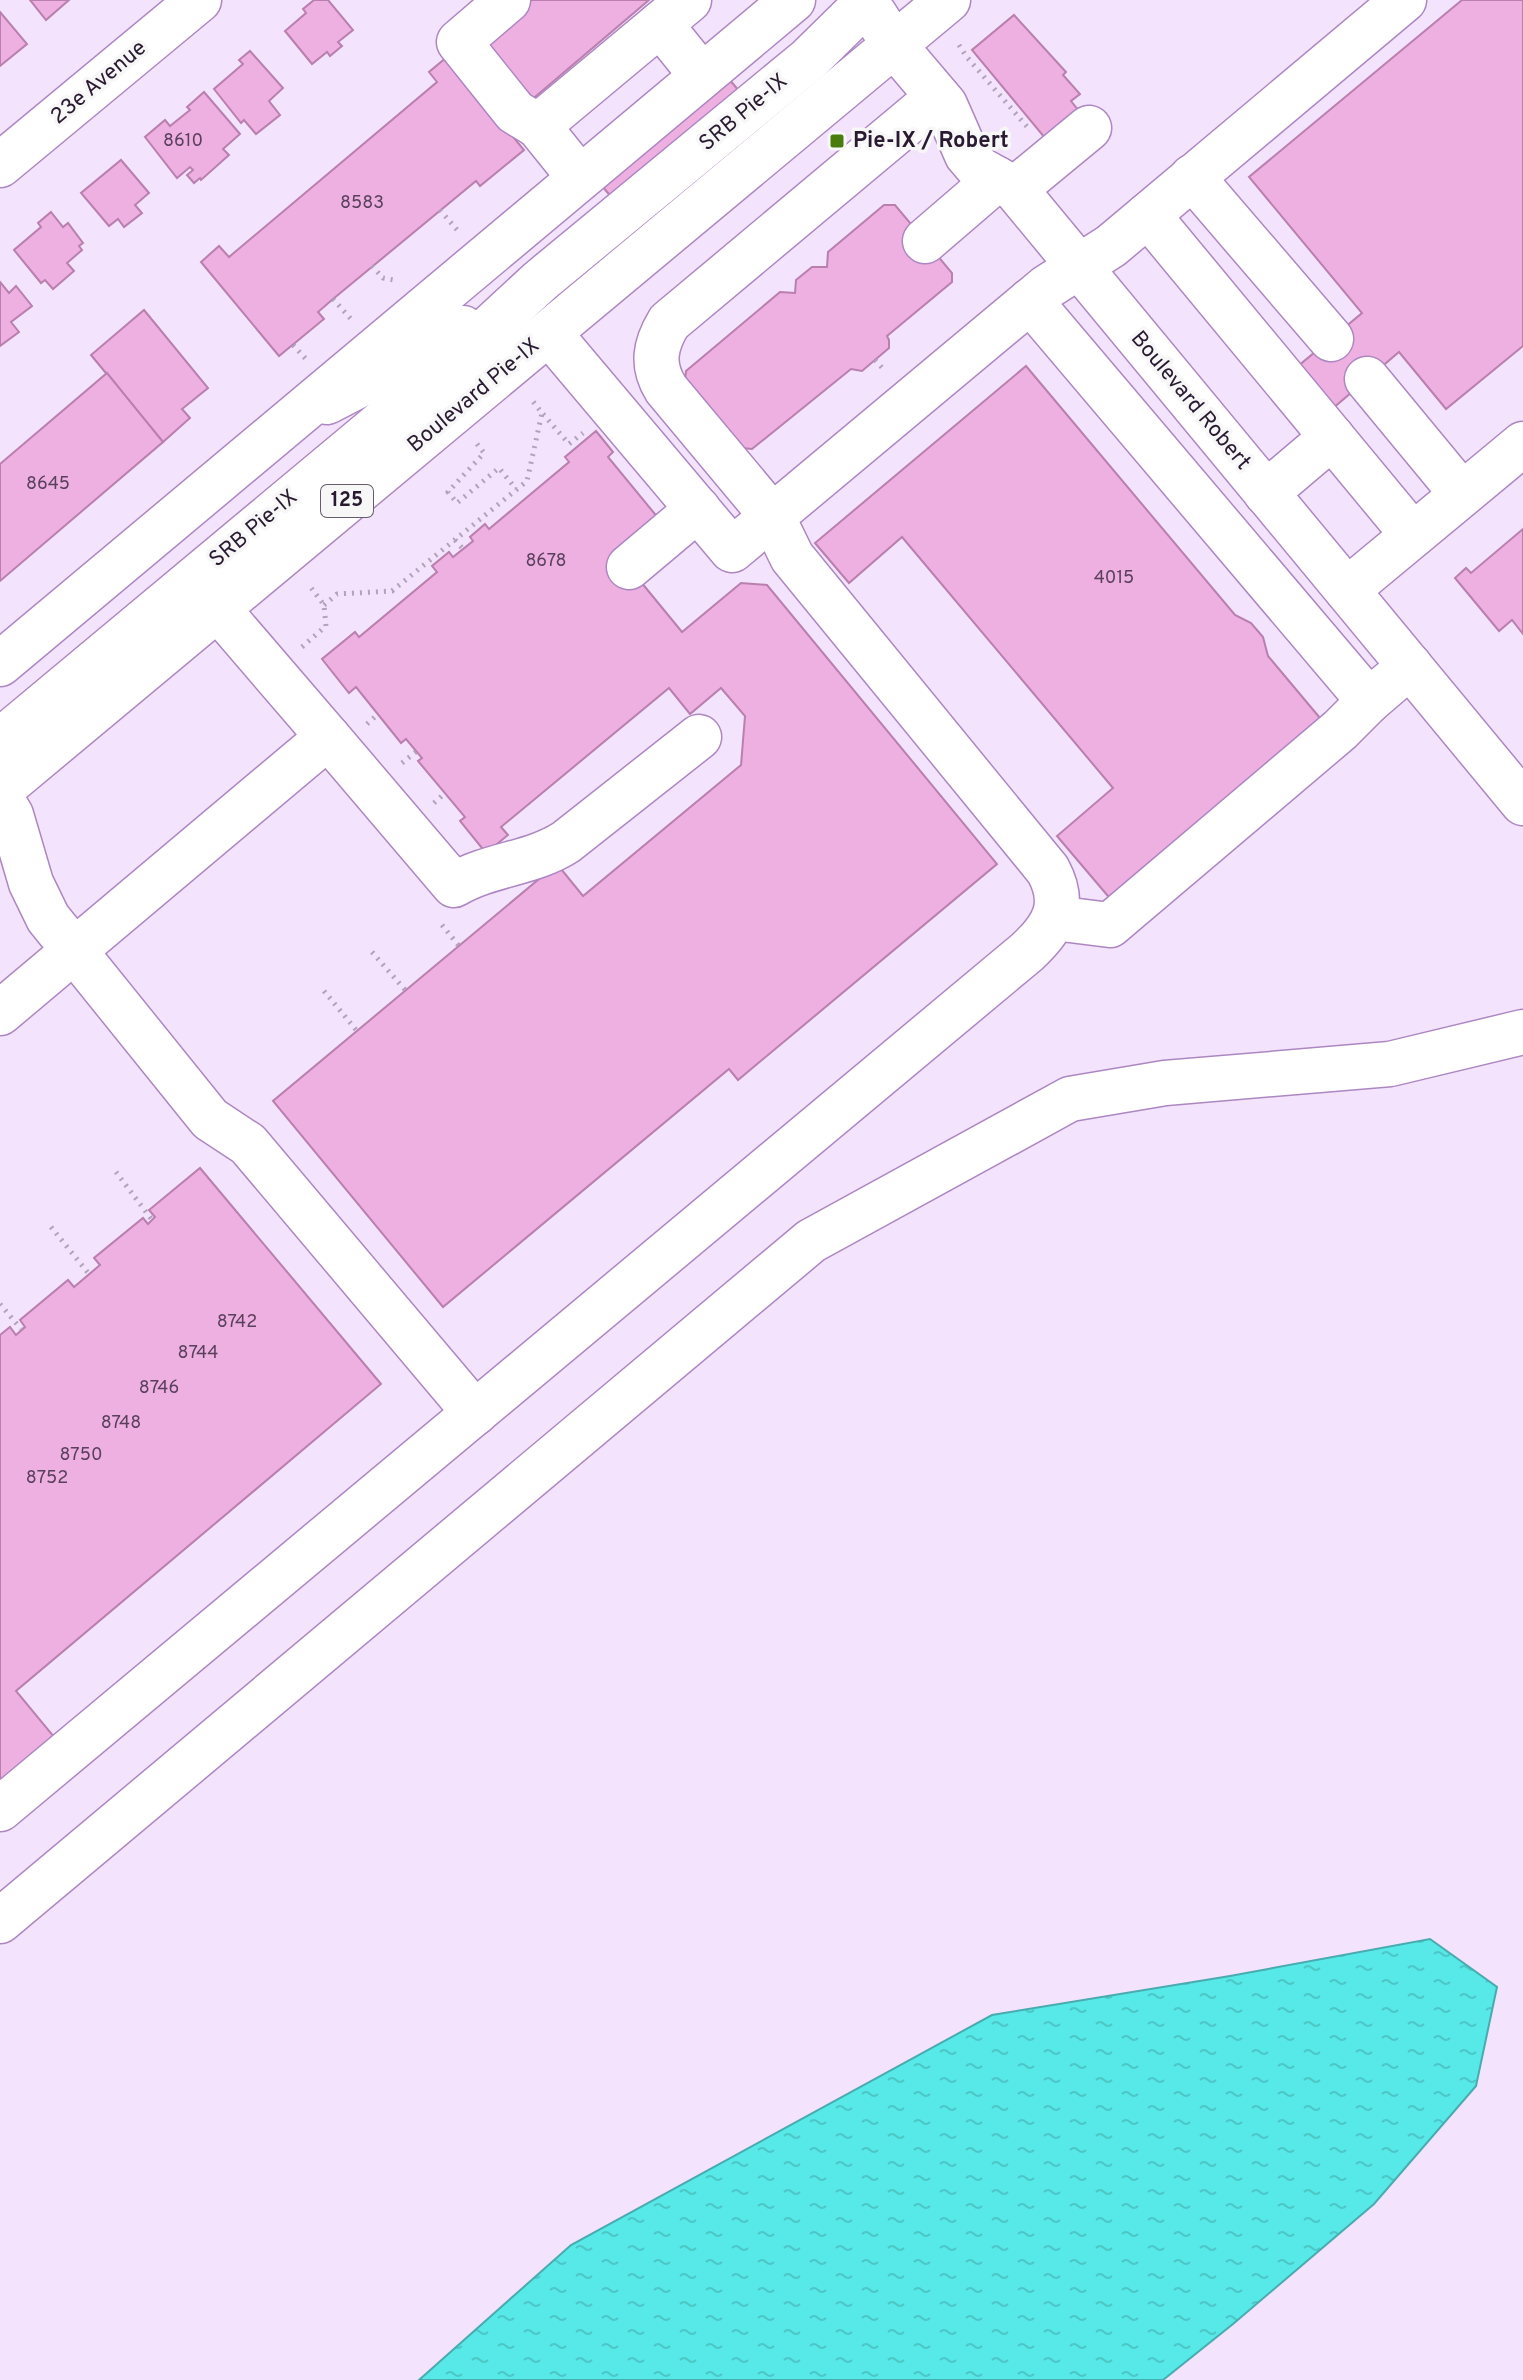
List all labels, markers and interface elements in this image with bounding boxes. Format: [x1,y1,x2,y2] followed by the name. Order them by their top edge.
[46,35,152,131] street label: 23e Avenue
[694,68,794,158] street label: SRB Pie-IX
[853,128,1009,155] place label: Pie-IX / Robert
[163,130,203,153] house number: 8610
[828,132,846,150] marker: Pie-IX / Robert
[340,192,384,215] house number: 8583
[1124,326,1256,476] street label: Boulevard Robert
[402,333,546,459] street label: Boulevard Pie-IX
[26,473,70,496] house number: 8645
[204,484,304,574] street label: SRB Pie-IX
[321,485,373,517] road number: 125
[525,550,567,573] house number: 8678
[1094,567,1134,590] house number: 4015
[217,1311,257,1334] house number: 8742
[178,1342,218,1365] house number: 8744
[139,1377,179,1400] house number: 8746
[101,1412,141,1435] house number: 8748
[60,1444,102,1467] house number: 8750
[26,1467,68,1490] house number: 8752

